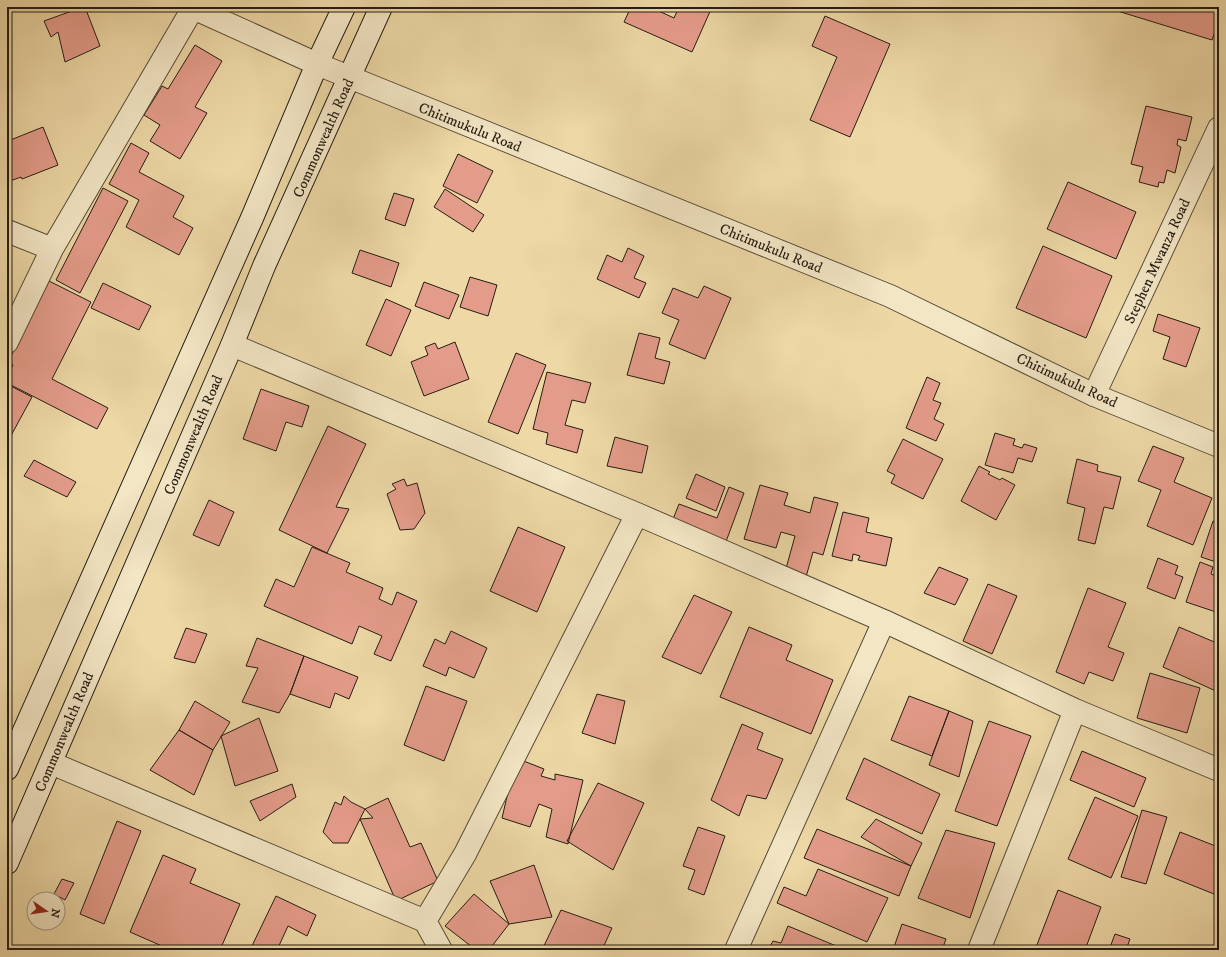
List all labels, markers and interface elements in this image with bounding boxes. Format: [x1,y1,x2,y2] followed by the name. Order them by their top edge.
[289,75,358,201] street label: Commonwealth Road
[416,98,525,157] street label: Chitimukulu Road
[1120,195,1195,327] street label: Stephen Mwanza Road
[717,219,826,278] street label: Chitimukulu Road
[1013,349,1121,412] street label: Chitimukulu Road
[160,372,227,498] street label: Commonwealth Road
[31,669,98,795] street label: Commonwealth Road
[26,891,66,931] north arrow
[47,907,63,919] text: N

